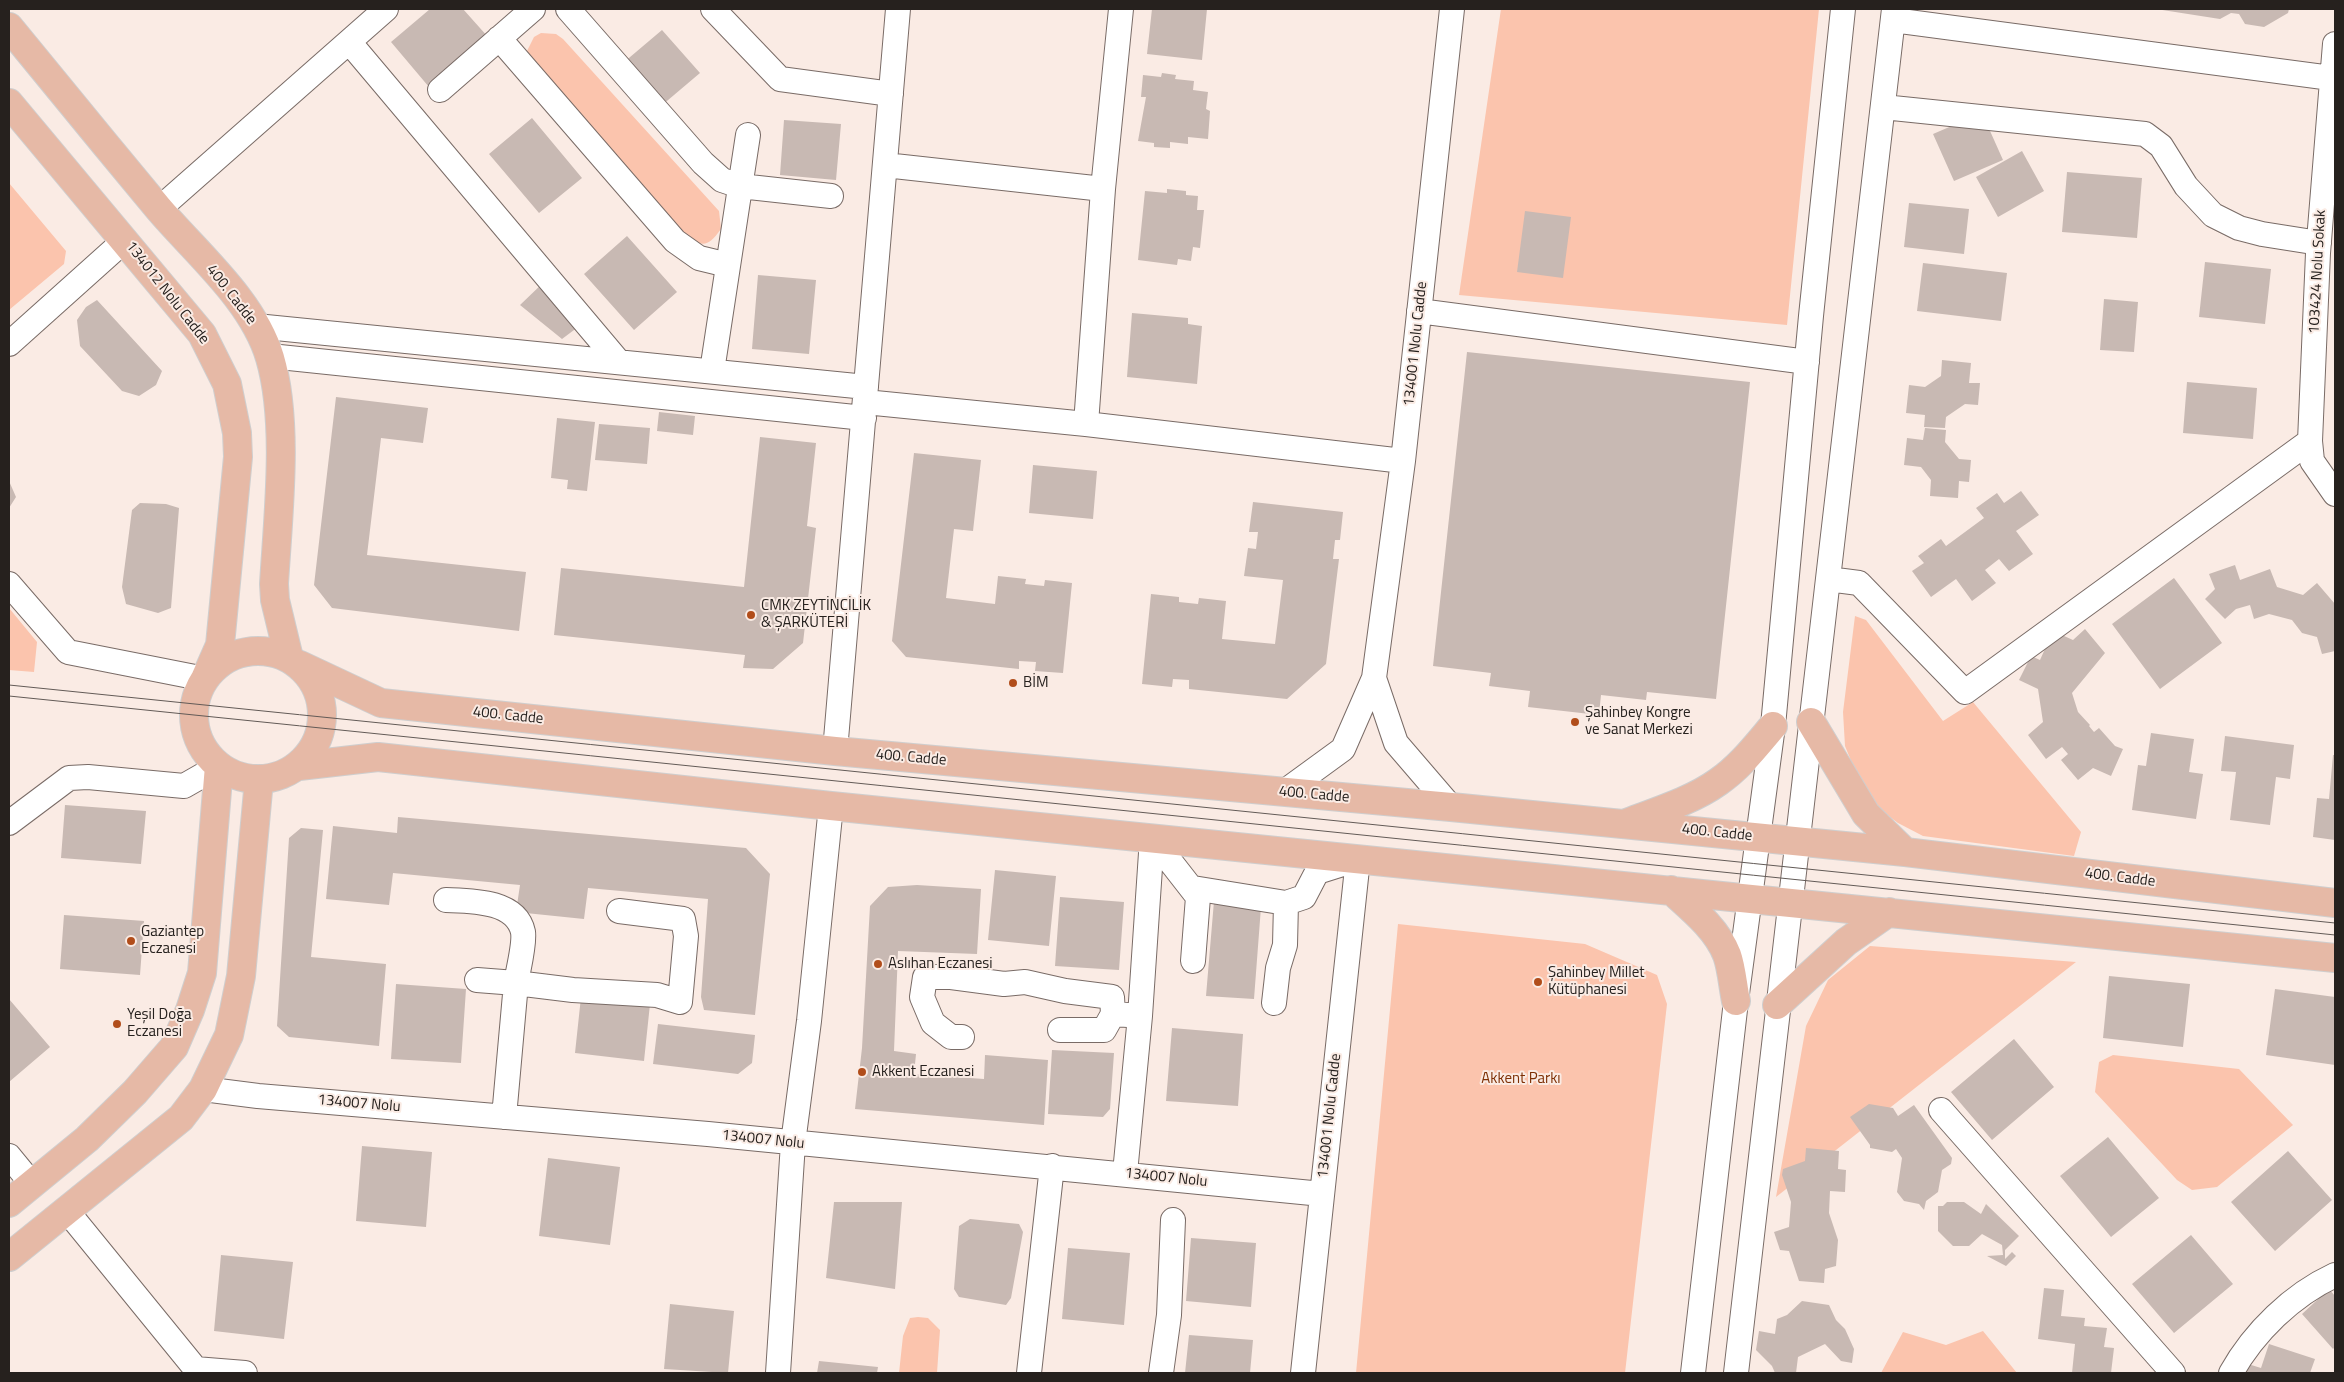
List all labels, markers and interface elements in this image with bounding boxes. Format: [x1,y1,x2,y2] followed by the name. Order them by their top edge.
[2306,209,2330,335] street label: 103424 Nolu Sokak
[121,238,213,348] street label: 134012 Nolu Cadde
[202,262,260,328] street label: 400. Cadde
[1400,281,1432,407] street label: 134001 Nolu Cadde
[761,597,871,632] place label: CMK ZEYTİNCİLİK & ŞARKÜTERİ
[745,609,757,621] marker: CMK ZEYTİNCİLİK & ŞARKÜTERİ
[1023,674,1049,692] place label: BİM
[1007,677,1019,689] marker: BİM
[472,703,544,729] street label: 400. Cadde
[1585,704,1693,739] place label: Şahinbey Kongre ve Sanat Merkezi
[1569,716,1581,728] marker: Şahinbey Kongre ve Sanat Merkezi
[875,746,947,770] street label: 400. Cadde
[1278,783,1350,807] street label: 400. Cadde
[1681,820,1753,846] street label: 400. Cadde
[2084,865,2156,891] street label: 400. Cadde
[141,923,204,958] place label: Gaziantep Eczanesi
[125,935,137,947] marker: Gaziantep Eczanesi
[888,955,993,973] place label: Aslıhan Eczanesi
[872,958,884,970] marker: Aslıhan Eczanesi
[1548,964,1645,999] place label: Şahinbey Millet Kütüphanesi
[1532,976,1544,988] marker: Şahinbey Millet Kütüphanesi
[127,1006,191,1041] place label: Yeşil Doğa Eczanesi
[111,1018,123,1030] marker: Yeşil Doğa Eczanesi
[1314,1053,1346,1179] street label: 134001 Nolu Cadde
[872,1063,974,1081] place label: Akkent Eczanesi
[856,1066,868,1078] marker: Akkent Eczanesi
[1481,1070,1561,1088] park label: Akkent Parkı
[317,1091,401,1117] street label: 134007 Nolu
[721,1127,805,1153] street label: 134007 Nolu
[1124,1165,1208,1191] street label: 134007 Nolu

